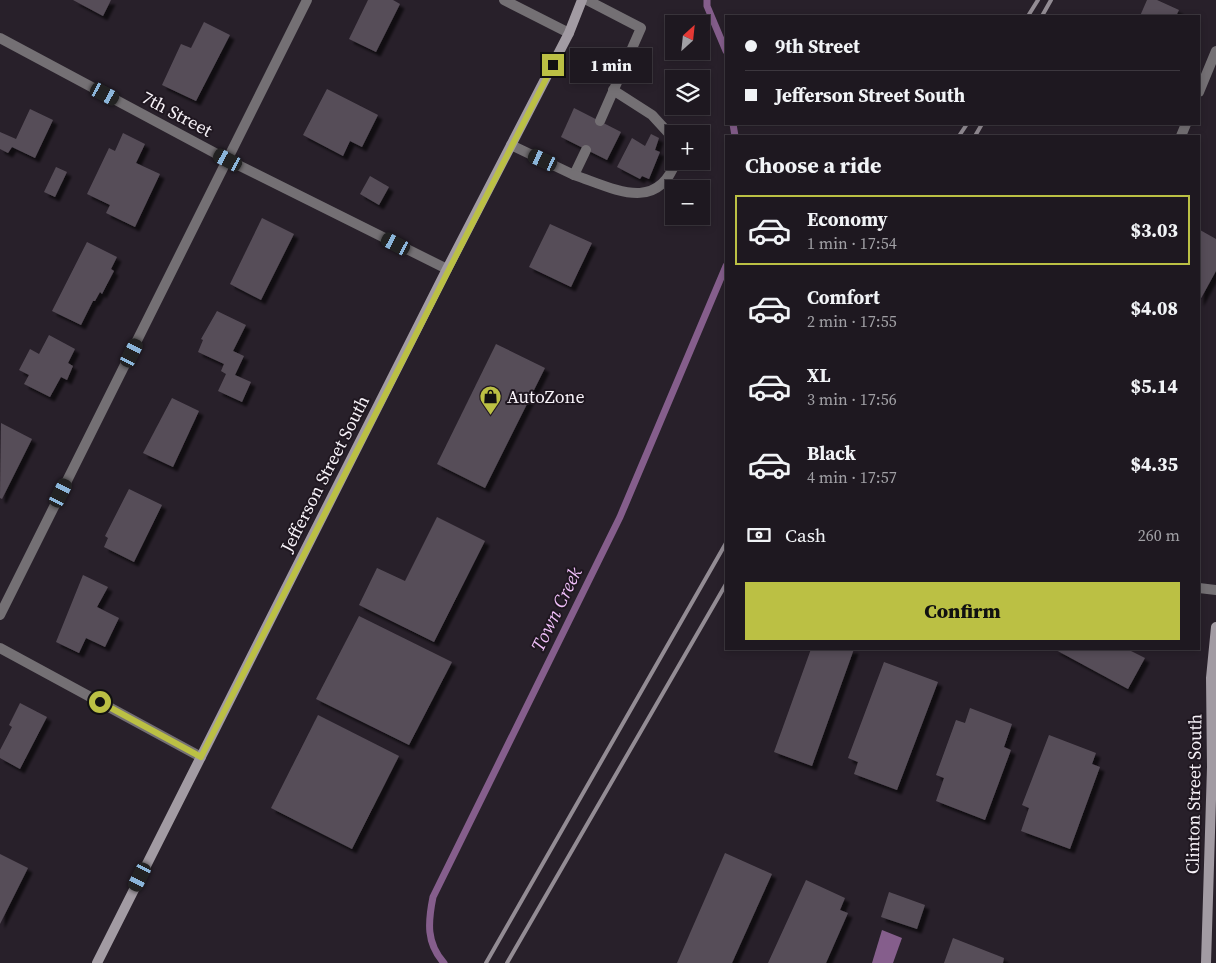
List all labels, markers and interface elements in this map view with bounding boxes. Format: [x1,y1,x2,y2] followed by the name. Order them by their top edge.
[665,15,710,60] north arrow
[665,15,710,225] map controls
[775,33,860,59] text: 9th Street
[570,48,653,82] callout: 1 min
[542,54,564,76] route end
[590,54,632,76] text: 1 min
[665,70,710,115] button: layers
[88,80,121,108] car
[775,82,965,108] text: Jefferson Street South
[138,85,217,143] street label: 7th Street
[665,125,710,170] button: +
[211,146,244,174] car
[526,147,559,173] car
[745,150,882,180] text: Choose a ride
[665,180,710,225] button: −
[807,206,888,232] text: Economy
[747,208,792,253] icon: car
[1130,217,1178,243] text: $3.03
[379,231,412,257] car
[807,232,897,254] text: 1 min · 17:54
[807,284,880,310] text: Comfort
[747,286,792,331] icon: car
[1130,295,1178,321] text: $4.08
[807,310,897,332] text: 2 min · 17:55
[118,336,145,370] car
[807,362,830,388] text: XL
[747,364,792,409] icon: car
[1130,373,1178,399] text: $5.14
[507,384,585,409] place label: AutoZone
[479,385,503,416] shop icon: AutoZone
[807,388,897,410] text: 3 min · 17:56
[274,391,375,557] street label: Jefferson Street South
[807,440,856,466] text: Black
[747,442,792,487] icon: car
[1130,451,1178,477] text: $4.35
[807,466,897,488] text: 4 min · 17:57
[47,476,74,510] car
[745,521,773,549] icon: cash
[785,522,826,548] text: Cash
[1138,524,1180,546] text: 260 m
[524,562,588,656] water label: Town Creek
[745,582,1180,640] button: Confirm
[89,691,111,713] route start
[1180,713,1207,874] street label: Clinton Street South
[126,860,153,894] car

